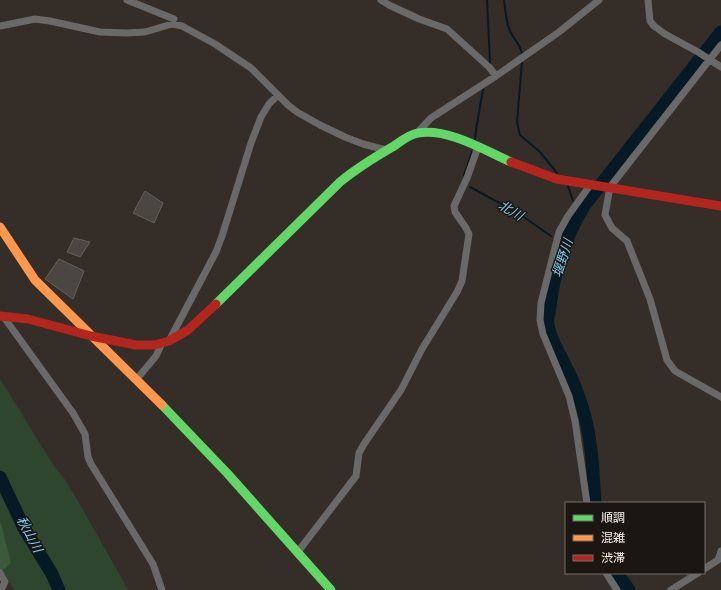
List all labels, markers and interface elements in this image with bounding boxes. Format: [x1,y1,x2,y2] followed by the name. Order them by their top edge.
[495,197,528,225] water label: 北川
[548,235,577,279] water label: 堰野川
[565,502,705,574] legend
[601,510,625,526] text: 順調
[13,513,47,557] water label: 秋山川
[601,530,625,546] text: 混雑
[601,550,625,566] text: 渋滞

